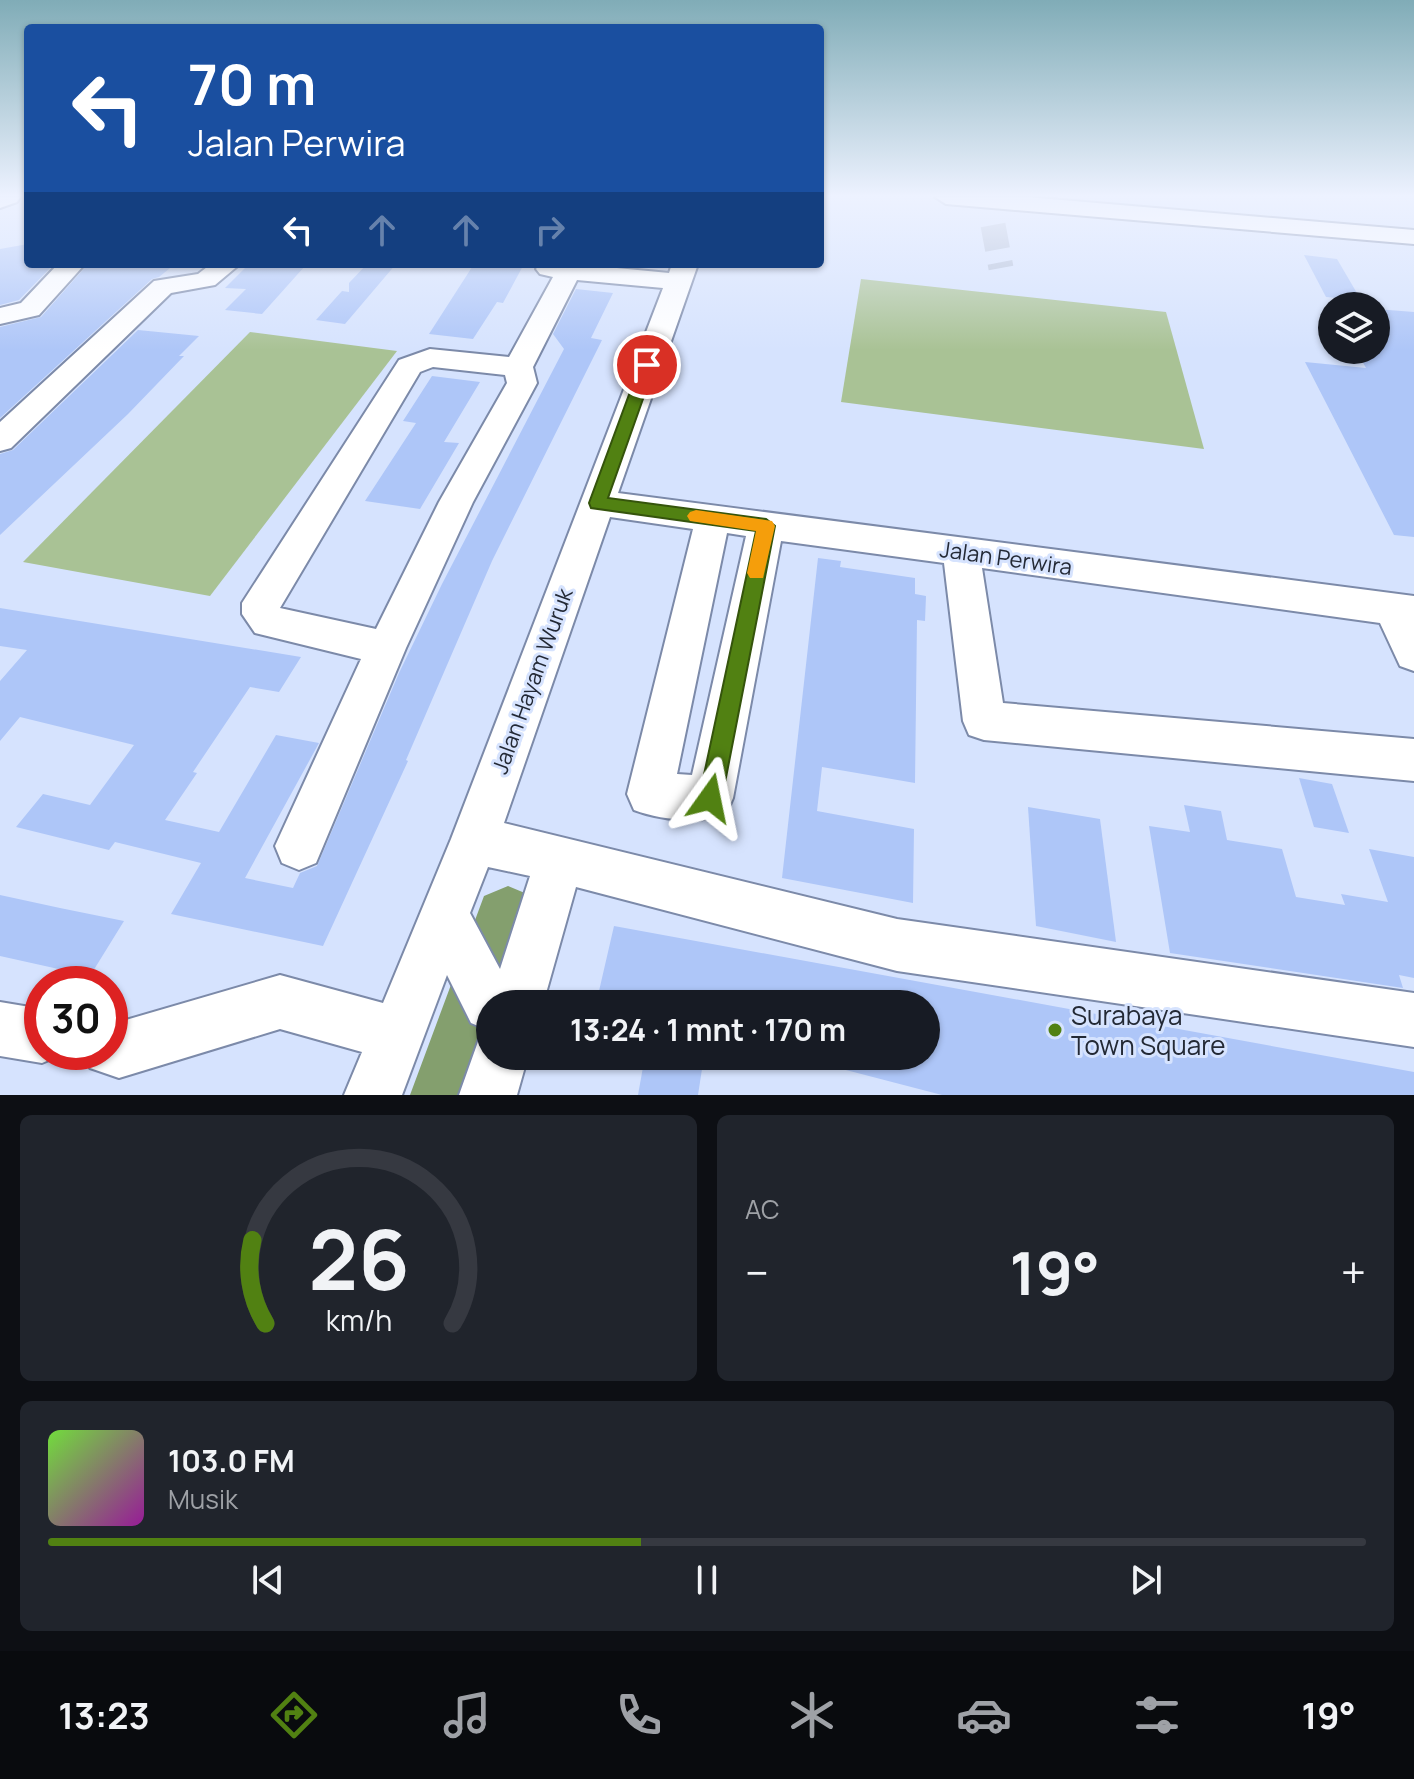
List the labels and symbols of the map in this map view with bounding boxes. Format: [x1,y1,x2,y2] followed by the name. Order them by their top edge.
[613,331,681,399] pin
[938,534,1074,582] street label: Jalan Perwira
[485,583,580,778] street label: Jalan Hayam Wuruk
[668,756,752,840] position arrow
[24,966,128,1070] speed limit sign: 30
[1071,997,1226,1063] place label: Surabaya Town Square
[1046,1021,1064,1039] marker: Surabaya Town Square

